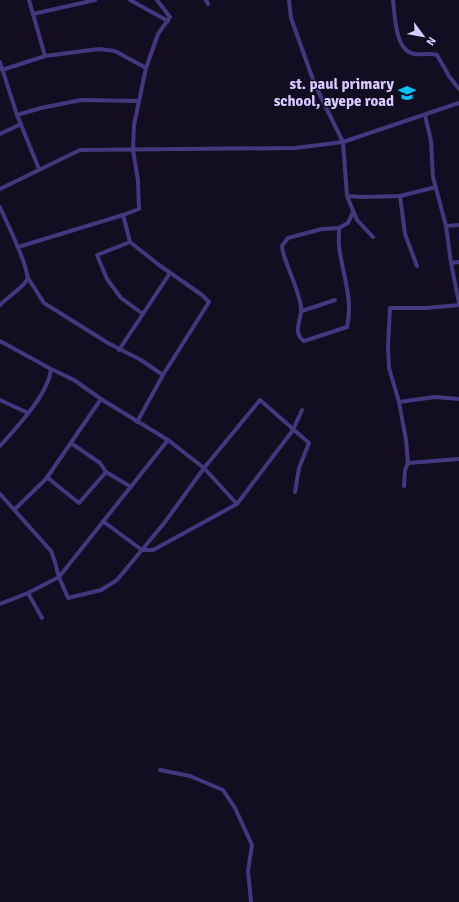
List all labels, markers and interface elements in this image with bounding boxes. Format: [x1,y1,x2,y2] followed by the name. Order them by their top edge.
[403,16,443,56] north arrow
[424,34,439,48] text: N
[274,75,395,110] place label: st. paul primary school, ayepe road
[397,83,417,103] school or university icon: st. paul primary school, ayepe road

